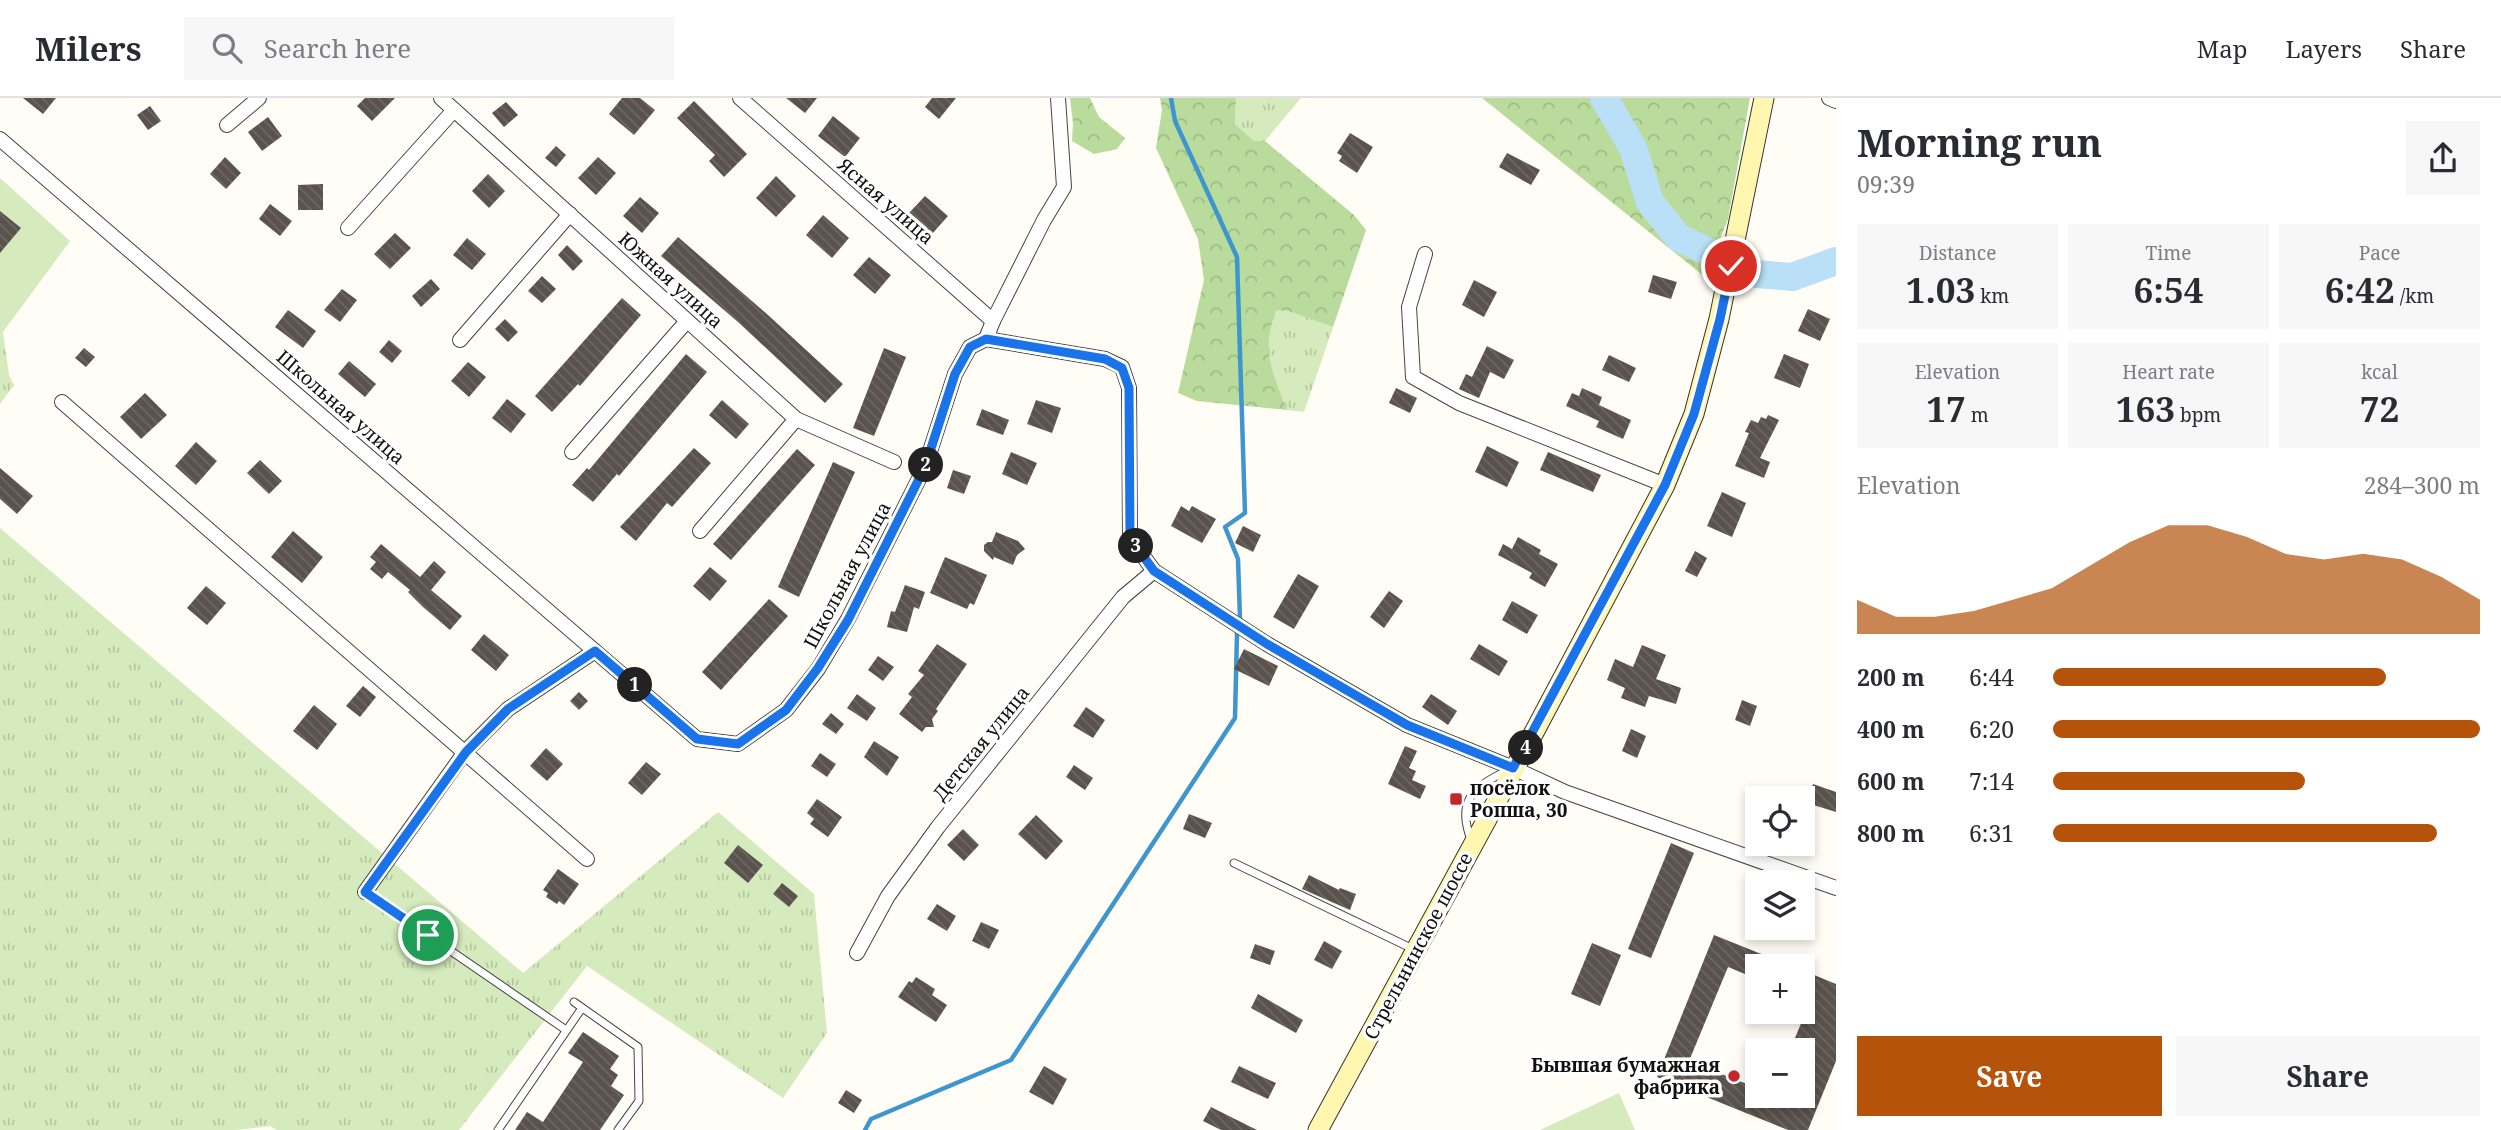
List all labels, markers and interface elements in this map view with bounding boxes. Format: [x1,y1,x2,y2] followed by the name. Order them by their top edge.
[184,17,674,80] search box
[35,26,142,71] text: Milers
[208,29,246,67] icon: search
[264,30,411,66] text: Search here
[2197,32,2248,65] text: Map
[2286,32,2362,65] text: Layers
[2400,32,2466,65] text: Share
[1857,116,2102,168] text: Morning run
[2406,121,2480,195] button: share
[831,151,940,250] street label: Ясная улица
[1857,168,1915,200] text: 09:39
[613,226,729,334] street label: Южная улица
[1701,236,1761,296] pin
[1919,240,1996,266] text: Distance
[2146,240,2191,266] text: Time
[2359,240,2400,266] text: Pace
[1712,247,1750,285] icon: check
[1906,266,1975,313] text: 1.03
[2134,266,2203,313] text: 6:54
[2325,266,2395,313] text: 6:42
[1975,283,2009,309] text: km
[2395,283,2434,309] text: /km
[271,344,411,470] street label: Школьная улица
[1915,359,2000,385] text: Elevation
[2122,359,2215,385] text: Heart rate
[2361,359,2398,385] text: kcal
[1926,385,1966,432] text: 17
[2116,385,2175,432] text: 163
[2360,385,2399,432] text: 72
[1966,402,1989,428] text: m
[2175,402,2221,428] text: bpm
[908,448,944,482] pin: 2
[920,451,931,477] text: 2
[1857,469,1961,501] text: Elevation
[2364,469,2480,501] text: 284–300 m
[797,497,897,653] street label: Школьная улица
[1118,528,1154,564] pin: 3
[1130,532,1141,558] text: 3
[1857,661,1925,693] text: 200 m
[1969,661,2014,693] text: 6:44
[618,668,652,702] pin: 1
[629,671,640,697] text: 1
[927,680,1035,806] street label: Детская улица
[1857,713,1925,745] text: 400 m
[1969,713,2014,745] text: 6:20
[1508,730,1544,766] pin: 4
[1520,734,1531,760] text: 4
[1857,765,1925,797] text: 600 m
[1969,765,2014,797] text: 7:14
[1470,775,1568,823] place label: посёлок Ропша, 30
[1745,786,1815,1108] map controls
[1745,786,1815,856] button: locate
[1448,791,1464,807] marker: посёлок Ропша, 30
[1857,817,1925,849] text: 800 m
[1969,817,2014,849] text: 6:31
[1358,848,1478,1044] street label: Стрельнинское шоссе
[1745,870,1815,940] button: layers
[398,905,458,965] pin
[409,916,447,954] icon: arrive
[1745,954,1815,1024] button: +
[1857,1036,2162,1116] button: Save
[2176,1036,2480,1116] button: Share
[1745,1038,1815,1108] button: −
[1531,1052,1720,1100] place label: Бывшая бумажная фабрика
[1726,1068,1742,1084] marker: Бывшая бумажная фабрика

